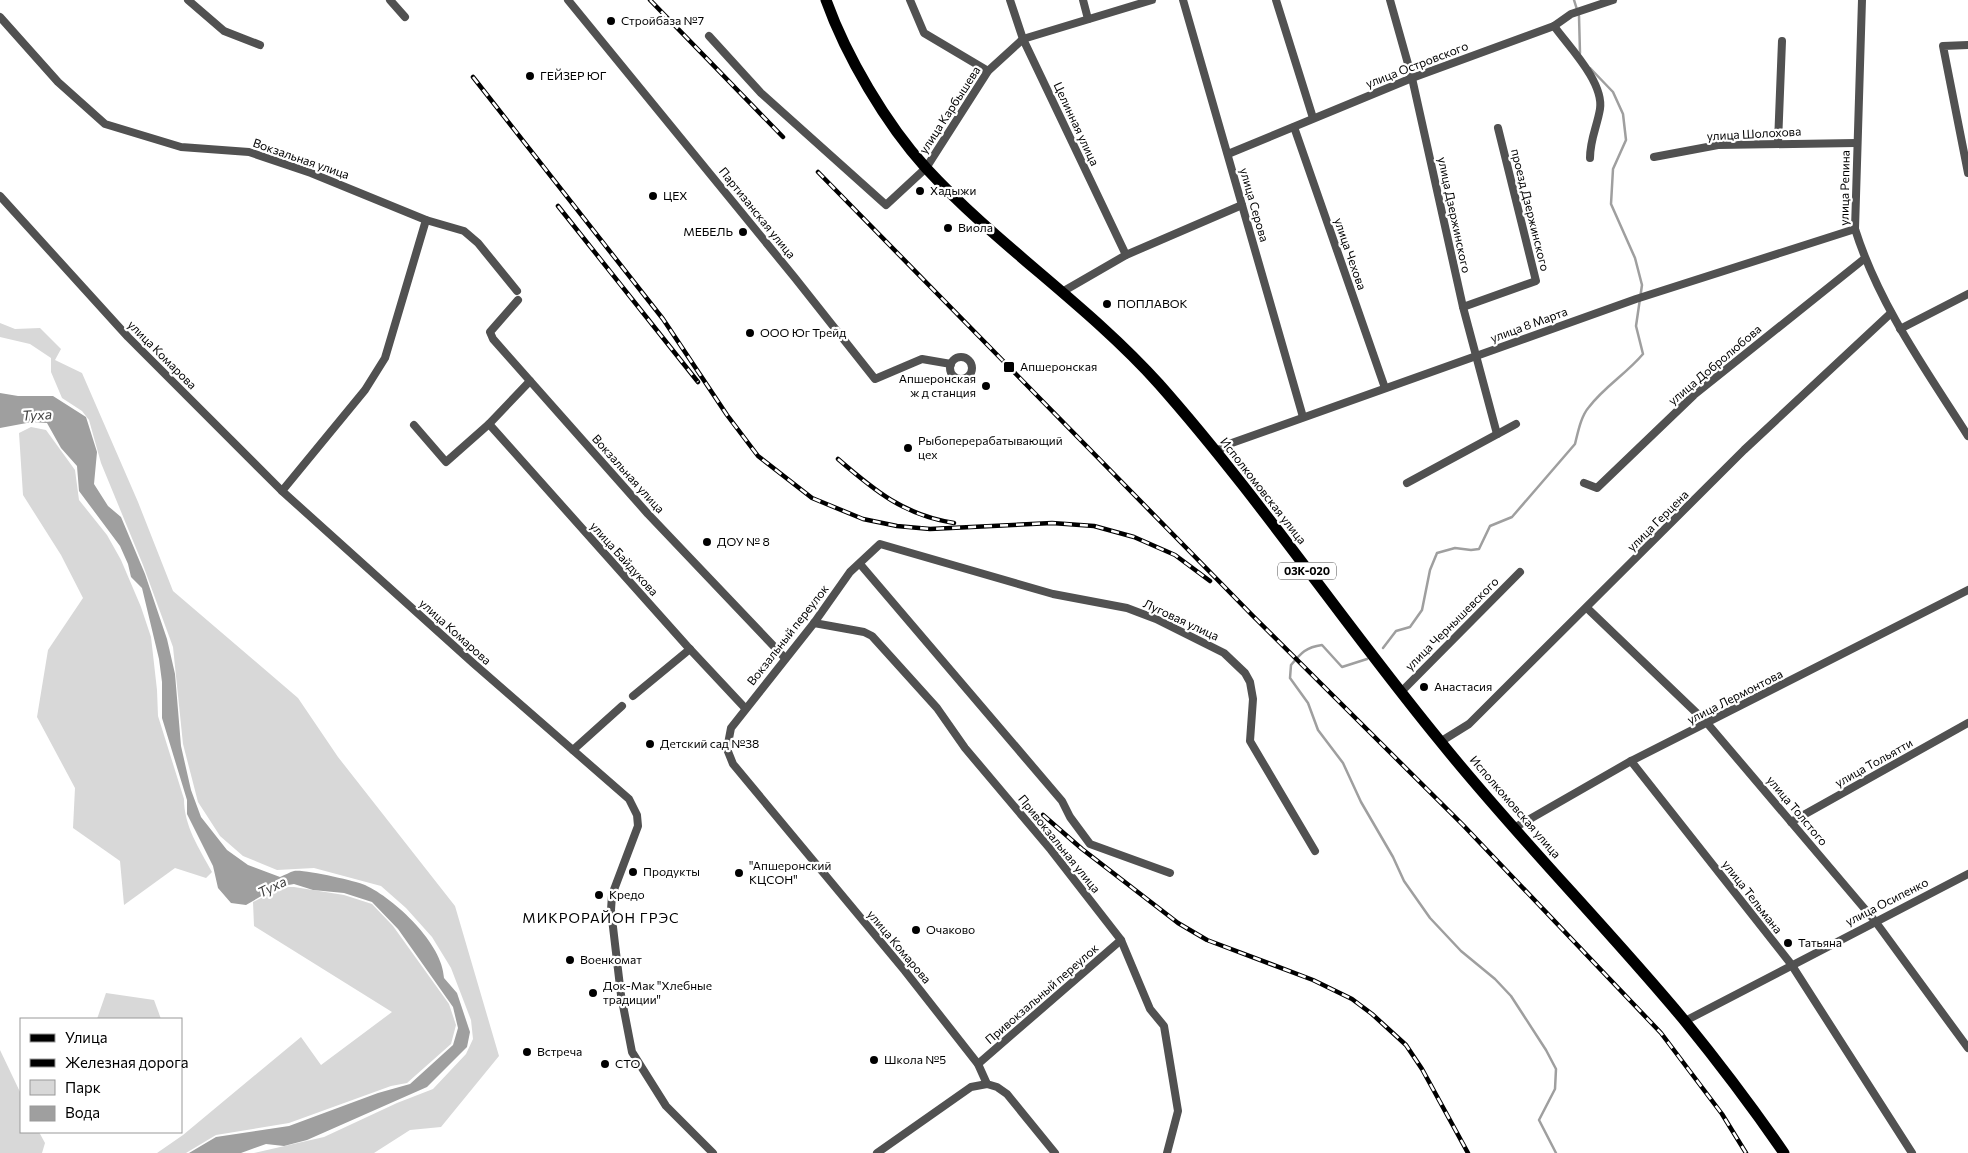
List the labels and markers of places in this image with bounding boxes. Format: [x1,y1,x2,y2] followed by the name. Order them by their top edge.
[621,13,704,27] place label: Стройбаза №7
[605,15,617,27] marker: Стройбаза №7
[540,68,607,82] place label: ГЕЙЗЕР ЮГ
[524,70,536,82] marker: ГЕЙЗЕР ЮГ
[930,183,976,197] place label: Хадыжи
[914,185,926,197] marker: Хадыжи
[663,188,687,202] place label: ЦЕХ
[647,190,659,202] marker: ЦЕХ
[958,220,993,234] place label: Виола
[942,222,954,234] marker: Виола
[683,224,733,238] place label: МЕБЕЛЬ
[737,226,749,238] marker: МЕБЕЛЬ
[1117,296,1188,310] place label: ПОПЛАВОК
[1101,298,1113,310] marker: ПОПЛАВОК
[760,325,846,339] place label: ООО Юг Трейд
[744,327,756,339] marker: ООО Юг Трейд
[1020,359,1097,373] place label: Апшеронская
[1002,360,1016,374] marker: Апшеронская
[899,371,976,399] place label: Апшеронская ж д станция
[980,380,992,392] marker: Апшеронская ж д станция
[918,433,1063,461] place label: Рыбоперерабатывающий цех
[902,442,914,454] marker: Рыбоперерабатывающий цех
[717,534,770,548] place label: ДОУ № 8
[701,536,713,548] marker: ДОУ № 8
[1434,679,1492,693] place label: Анастасия
[1418,681,1430,693] marker: Анастасия
[660,736,759,750] place label: Детский сад №38
[644,738,656,750] marker: Детский сад №38
[749,858,831,886] place label: "Апшеронский КЦСОН"
[643,864,700,878] place label: Продукты
[627,866,639,878] marker: Продукты
[733,867,745,879] marker: "Апшеронский КЦСОН"
[609,887,645,901] place label: Кредо
[593,889,605,901] marker: Кредо
[926,922,975,936] place label: Очаково
[910,924,922,936] marker: Очаково
[1798,935,1842,949] place label: Татьяна
[1782,937,1794,949] marker: Татьяна
[580,952,642,966] place label: Военкомат
[564,954,576,966] marker: Военкомат
[603,978,712,1006] place label: Док-Мак "Хлебные традиции"
[587,987,599,999] marker: Док-Мак "Хлебные традиции"
[537,1044,582,1058] place label: Встреча
[521,1046,533,1058] marker: Встреча
[884,1052,946,1066] place label: Школа №5
[868,1054,880,1066] marker: Школа №5
[615,1056,641,1070] place label: СТО
[599,1058,611,1070] marker: СТО

